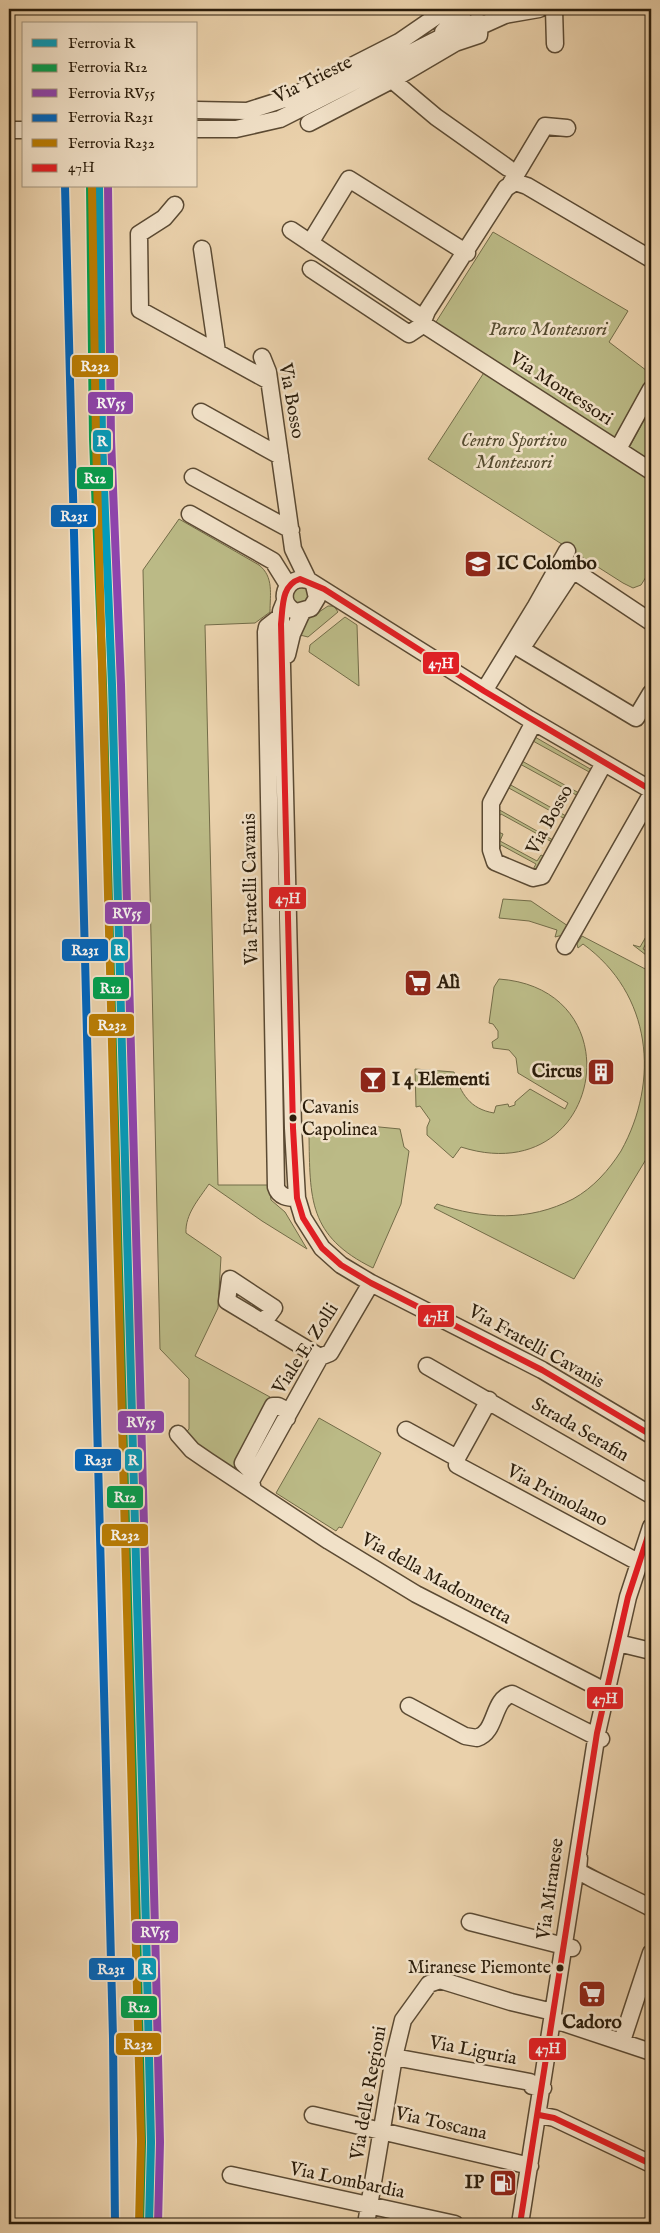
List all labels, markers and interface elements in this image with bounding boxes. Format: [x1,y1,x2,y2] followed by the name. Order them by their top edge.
[22,22,198,188] legend
[68,34,136,53] text: Ferrovia R
[269,50,357,110] street label: Via Trieste
[68,58,148,77] text: Ferrovia R12
[68,84,156,103] text: Ferrovia RV55
[68,108,153,127] text: Ferrovia R231
[68,134,155,153] text: Ferrovia R232
[68,158,95,177] text: 47H
[489,318,609,342] park label: Parco Montessori
[504,346,617,431] street label: Via Montessori
[71,354,119,378] line badge: R232
[81,358,110,376] text: R232
[272,360,309,441] street label: Via Bosso
[87,391,134,415] line badge: RV55
[96,395,126,413] text: RV55
[92,429,112,453] line badge: R
[461,429,567,475] park label: Centro Sportivo Montessori
[97,433,109,451] text: R
[76,466,114,490] line badge: R12
[84,470,107,488] text: R12
[50,504,97,528] line badge: R231
[60,508,88,526] text: R231
[463,549,493,579] school or university icon: IC Colombo
[497,552,597,576] place label: IC Colombo
[422,651,460,675] line badge: 47H
[428,655,454,673] text: 47H
[521,781,579,860] street label: Via Bosso
[238,813,264,966] street label: Via Fratelli Cavanis
[268,886,307,910] line badge: 47H
[275,890,301,908] text: 47H
[104,901,151,925] line badge: RV55
[112,905,142,923] text: RV55
[61,938,109,962] line badge: R231
[110,938,129,962] line badge: R
[71,942,99,960] text: R231
[114,942,126,960] text: R
[403,968,433,998] supermarket icon: Alì
[436,971,460,995] place label: Alì
[92,976,130,1000] line badge: R12
[100,980,123,998] text: R12
[88,1013,135,1037] line badge: R232
[98,1017,127,1035] text: R232
[586,1057,616,1087] building icon: Circus
[532,1060,582,1084] place label: Circus
[358,1065,388,1095] bar icon: I 4 Elementi
[392,1068,490,1092] place label: I 4 Elementi
[302,1097,378,1142] place label: Cavanis Capolinea
[288,1113,298,1123] marker: Cavanis Capolinea
[267,1299,344,1400] street label: Viale E. Zolli
[463,1299,608,1394] street label: Via Fratelli Cavanis
[417,1304,455,1328] line badge: 47H
[423,1308,449,1326] text: 47H
[527,1392,633,1468] street label: Strada Serafin
[117,1410,165,1434] line badge: RV55
[126,1414,156,1432] text: RV55
[74,1448,122,1472] line badge: R231
[124,1448,143,1472] line badge: R
[84,1452,112,1470] text: R231
[128,1452,140,1470] text: R
[501,1459,612,1533] street label: Via Primolano
[106,1485,144,1509] line badge: R12
[114,1489,137,1507] text: R12
[101,1523,149,1547] line badge: R232
[111,1527,140,1545] text: R232
[356,1527,516,1631] street label: Via della Madonnetta
[586,1686,624,1710] line badge: 47H
[592,1690,618,1708] text: 47H
[532,1836,570,1942] street label: Via Miranese
[131,1920,179,1944] line badge: RV55
[140,1924,170,1942] text: RV55
[88,1957,135,1981] line badge: R231
[137,1957,157,1981] line badge: R
[408,1957,551,1980] place label: Miranese Piemonte
[97,1961,125,1979] text: R231
[142,1961,154,1979] text: R
[555,1963,565,1973] marker: Miranese Piemonte
[577,1979,607,2009] supermarket icon: Cadoro
[120,1995,158,2019] line badge: R12
[128,1999,151,2017] text: R12
[562,2011,622,2035] place label: Cadoro
[345,2024,393,2163] street label: Via delle Regioni
[426,2031,520,2071] street label: Via Liguria
[115,2032,162,2056] line badge: R232
[124,2036,153,2054] text: R232
[528,2037,567,2061] line badge: 47H
[535,2040,561,2058] text: 47H
[392,2102,490,2146] street label: Via Toscana
[286,2157,408,2205] street label: Via Lombardia
[488,2168,518,2198] fuel station icon: IP
[465,2171,484,2195] place label: IP

